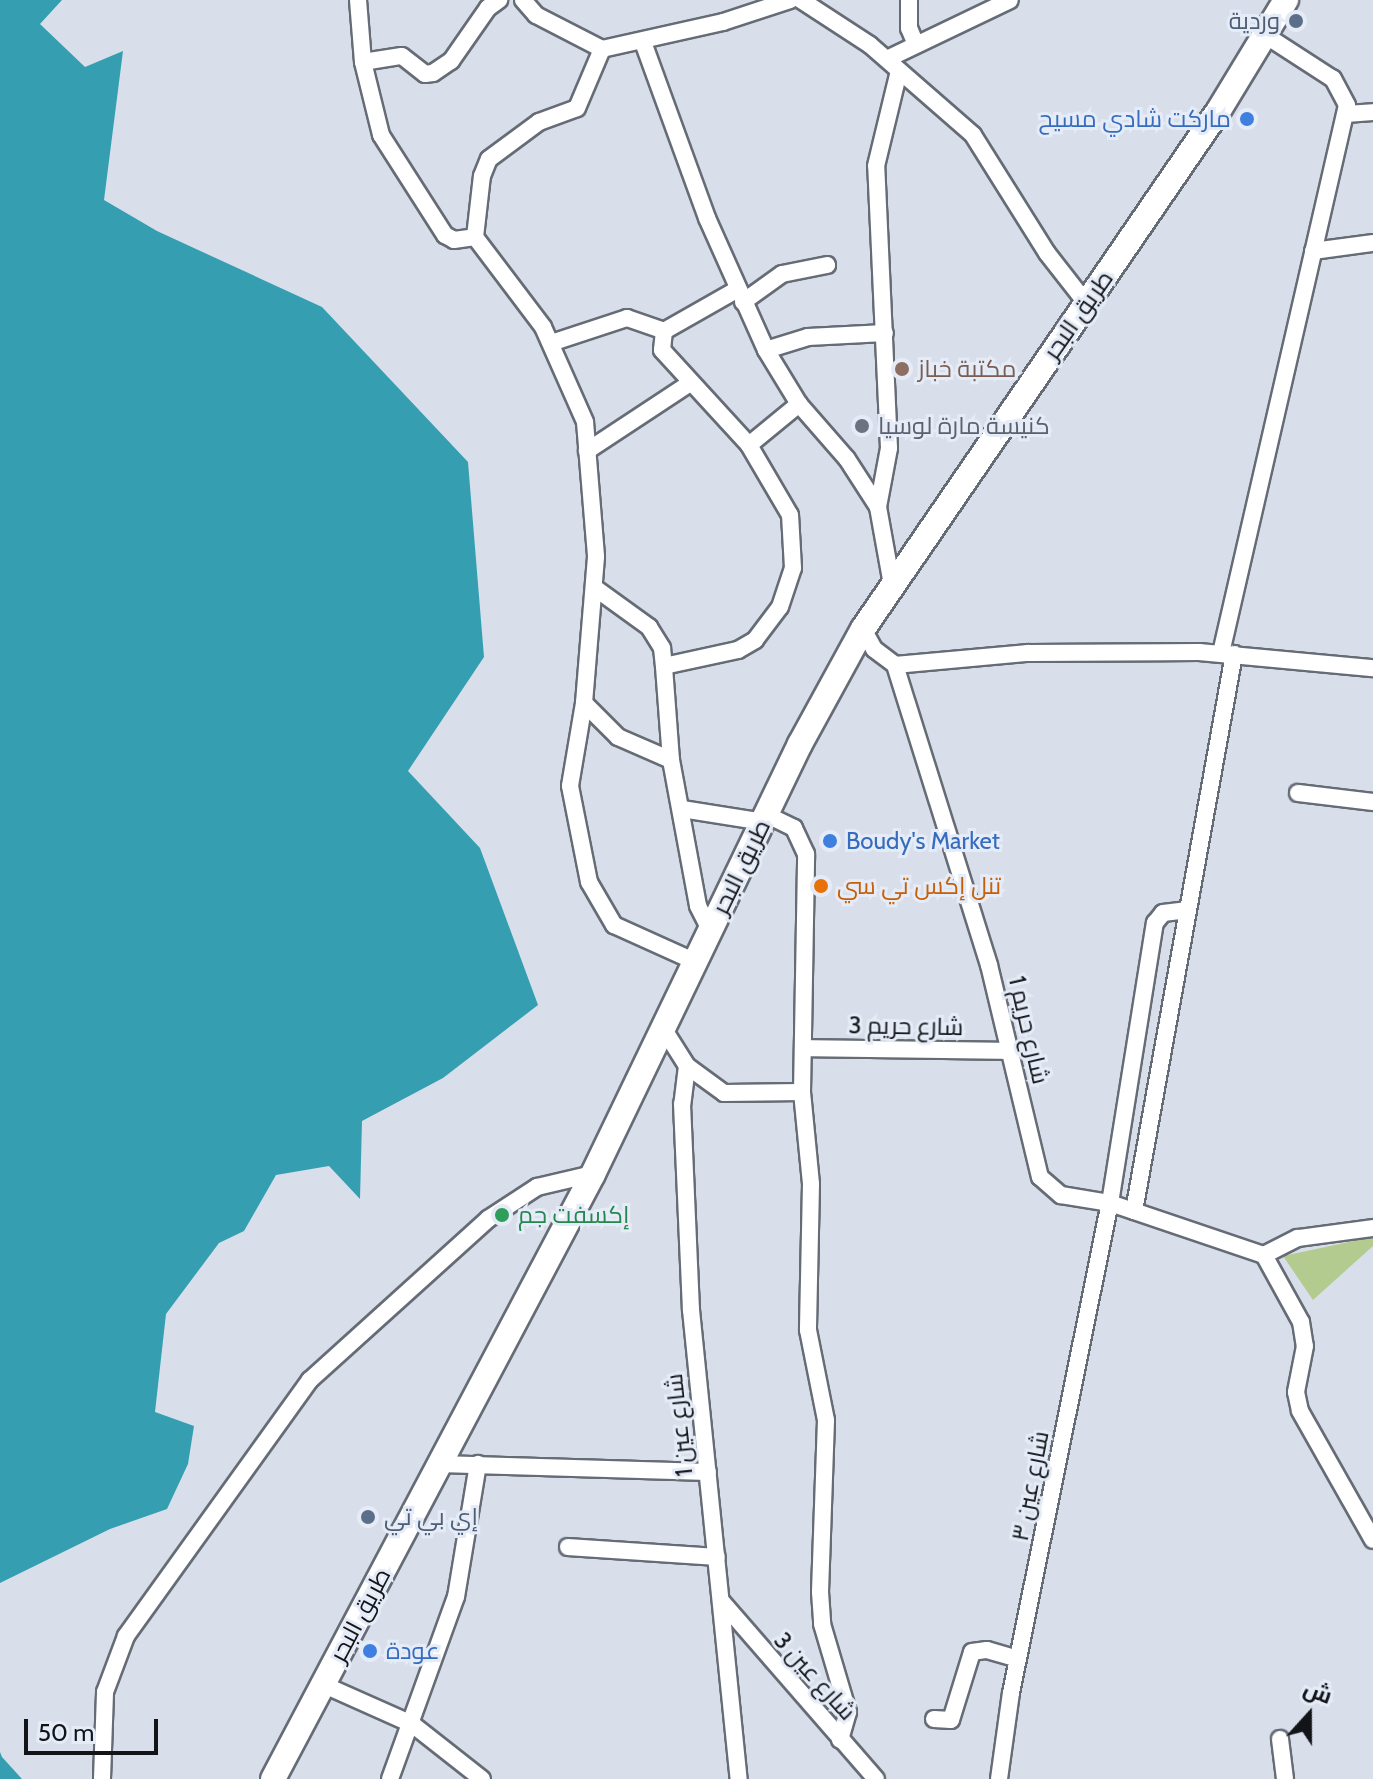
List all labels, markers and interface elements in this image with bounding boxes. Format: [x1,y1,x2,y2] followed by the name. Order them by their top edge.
[1229,7,1280,35] place label: وردية
[1287,12,1305,30] marker: وردية
[1039,105,1231,133] place label: ماركت شادي مسيح
[1238,110,1256,128] marker: ماركت شادي مسيح
[1037,265,1119,365] street label: طريق البحر
[918,355,1016,383] place label: مكتبة خباز
[893,360,911,378] marker: مكتبة خباز
[878,412,1050,440] place label: كنيسة مارة لوسيا
[853,417,871,435] marker: كنيسة مارة لوسيا
[706,815,776,919] street label: طريق البحر
[846,827,1000,855] place label: Boudy's Market
[821,832,839,850] marker: Boudy's Market
[837,872,1001,900] place label: تنل إكس تي سي
[812,877,830,895] marker: تنل إكس تي سي
[1003,973,1055,1087] street label: شارع حريم 1
[848,1011,964,1041] street label: شارع حريم 3
[518,1201,630,1229] place label: إكسفت جم
[493,1206,511,1224] marker: إكسفت جم
[659,1372,699,1478] street label: شارع عين 1
[1005,1429,1055,1543] street label: شارع عين ٣
[384,1503,478,1531] place label: إي بي تي
[359,1508,377,1526] marker: إي بي تي
[323,1563,397,1667] street label: طريق البحر
[768,1626,862,1726] street label: شارع عين 3
[386,1637,440,1665] place label: عودة
[361,1642,379,1660] marker: عودة
[1300,1674,1336,1710] text: ش
[1269,1675,1349,1755] north arrow
[28,1703,162,1753] scale bar
[38,1718,94,1747] text: 50 m

